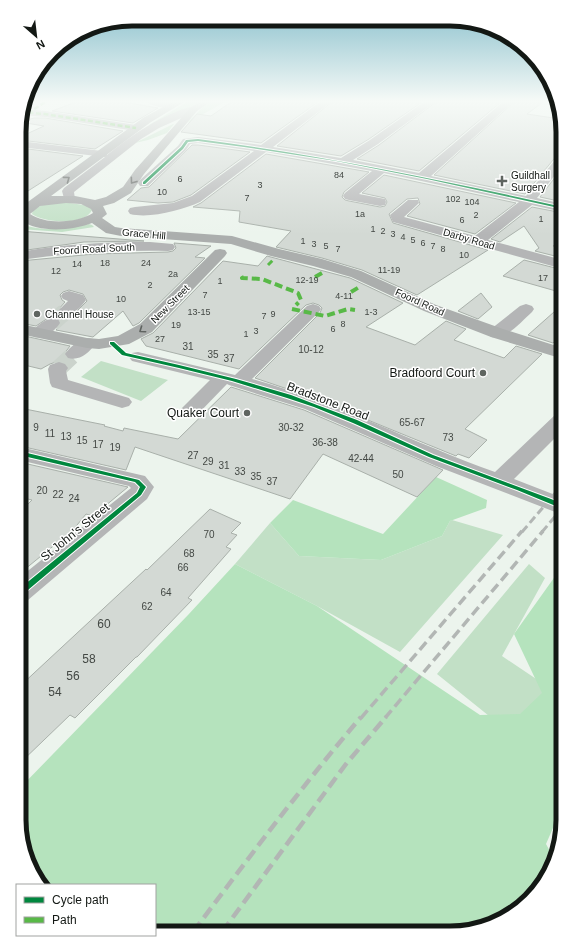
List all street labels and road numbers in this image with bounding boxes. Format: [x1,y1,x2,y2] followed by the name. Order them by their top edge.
[442,226,496,252] street label: Darby Road
[122,227,166,241] street label: Grace Hill
[53,241,135,257] street label: Foord Road South
[149,282,192,325] street label: New Street
[394,286,446,318] street label: Foord Road
[285,379,371,423] street label: Bradstone Road
[38,500,113,564] street label: St John's Street

